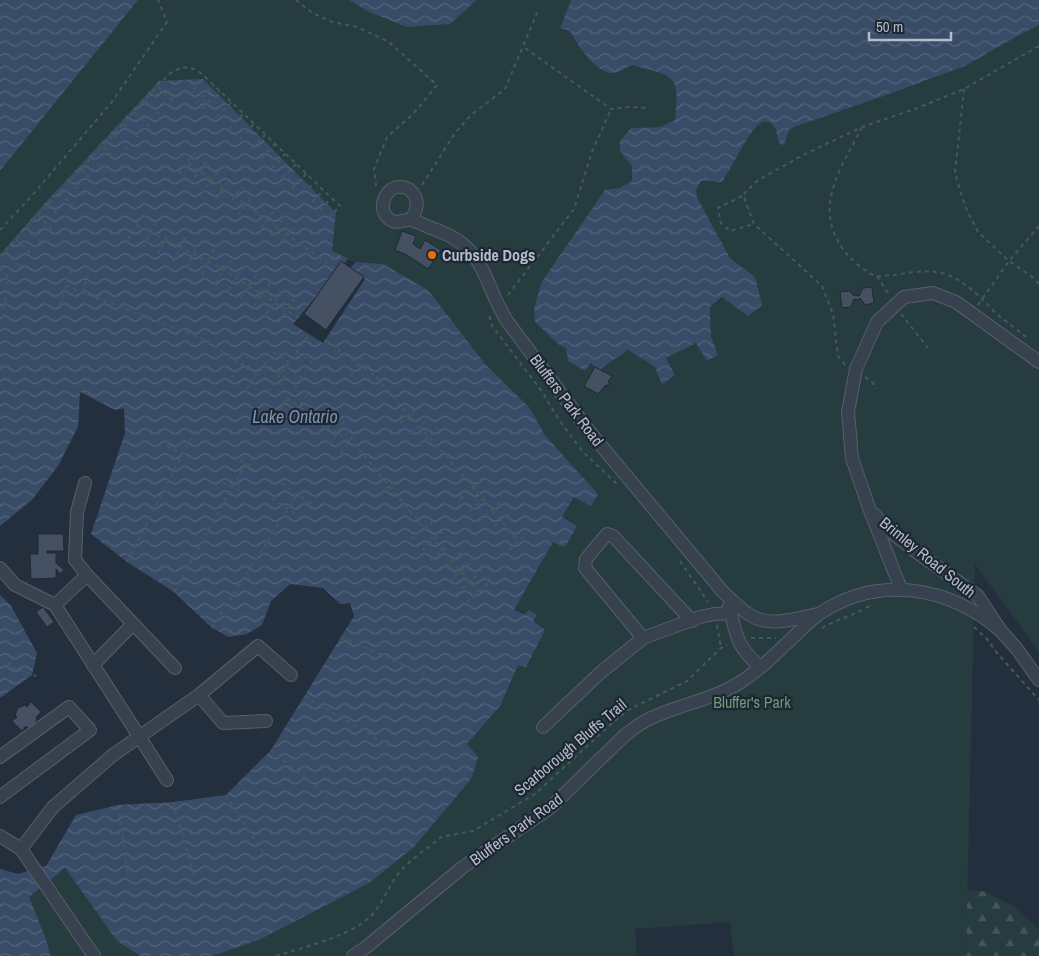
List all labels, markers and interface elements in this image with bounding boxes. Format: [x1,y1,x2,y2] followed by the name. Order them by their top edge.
[869,10,952,42] scale bar
[876,16,903,37] text: 50 m
[442,244,535,266] place label: Curbside Dogs
[426,249,438,261] marker: Curbside Dogs
[525,349,609,451] street label: Bluffers Park Road
[252,404,338,429] water label: Lake Ontario
[875,512,981,602] street label: Brimley Road South
[713,691,791,713] park label: Bluffer's Park
[509,693,631,801] street label: Scarborough Bluffs Trail
[465,788,567,870] street label: Bluffers Park Road

